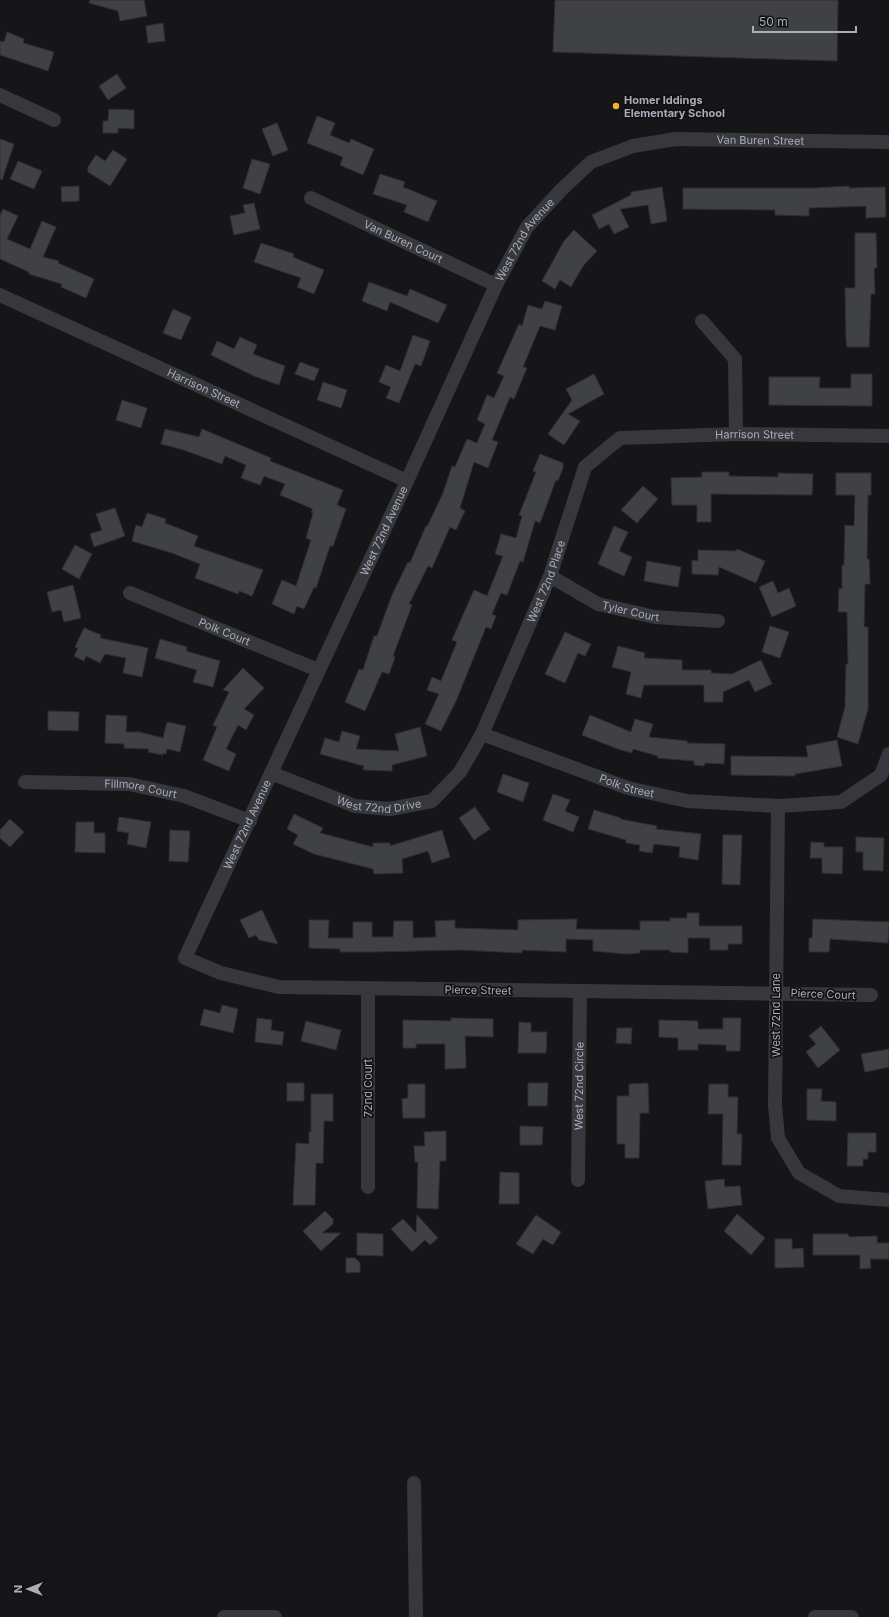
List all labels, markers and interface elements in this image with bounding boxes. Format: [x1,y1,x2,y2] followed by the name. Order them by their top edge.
[753,8,856,34] scale bar
[759,14,788,29] text: 50 m
[624,93,725,120] place label: Homer Iddings Elementary School
[611,101,621,111] marker: Homer Iddings Elementary School
[716,133,805,148] street label: Van Buren Street
[492,195,557,284] street label: West 72nd Avenue
[362,217,445,266] street label: Van Buren Court
[165,365,243,411] street label: Harrison Street
[715,427,795,442] street label: Harrison Street
[357,484,411,578] street label: West 72nd Avenue
[524,538,568,625] street label: West 72nd Place
[601,598,660,624] street label: Tyler Court
[197,615,253,649] street label: Polk Court
[598,771,656,801] street label: Polk Street
[104,777,178,801] street label: Fillmore Court
[220,777,274,871] street label: West 72nd Avenue
[335,792,422,816] street label: West 72nd Drive
[769,973,783,1057] street label: West 72nd Lane
[444,982,512,998] street label: Pierce Street
[790,986,856,1002] street label: Pierce Court
[572,1042,586,1130] street label: West 72nd Circle
[361,1058,375,1117] street label: 72nd Court
[8,1569,48,1609] north arrow
[11,1585,25,1593] text: N

